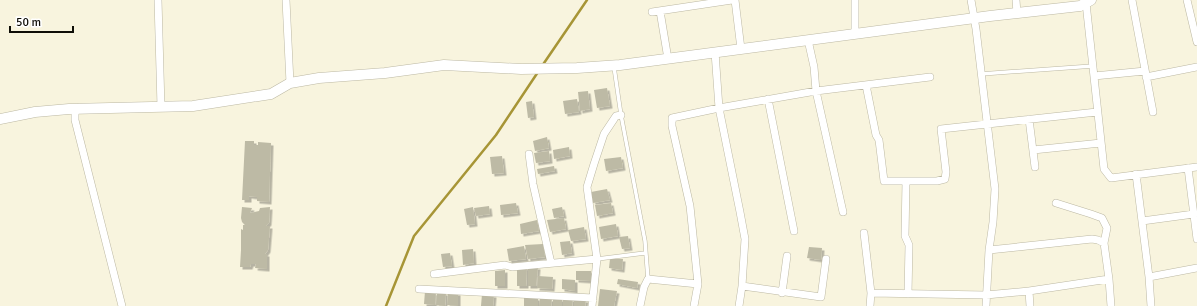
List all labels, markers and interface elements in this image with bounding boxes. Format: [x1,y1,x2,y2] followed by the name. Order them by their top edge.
[10,8,73,34] scale bar
[16,15,41,30] text: 50 m

